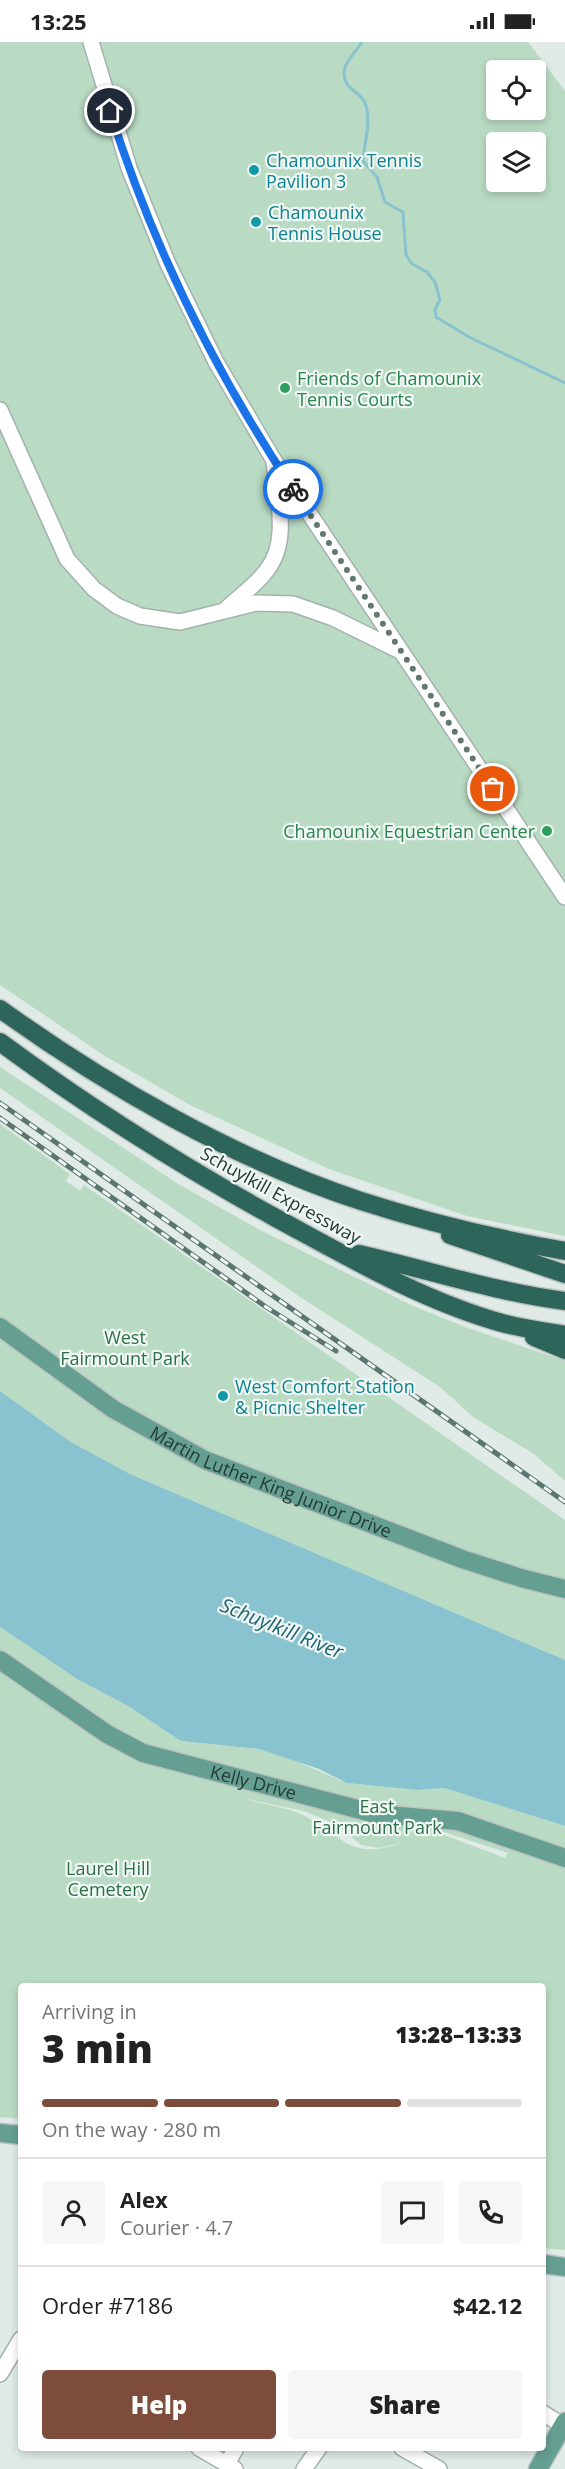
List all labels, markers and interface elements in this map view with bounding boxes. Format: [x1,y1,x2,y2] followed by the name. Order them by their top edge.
[30,6,87,36] text: 13:25
[486,60,546,192] map controls
[486,60,546,120] button: locate
[84,85,135,136] pin
[93,94,126,127] icon: home
[486,132,546,192] button: layers
[266,148,422,193] place label: Chamounix Tennis Pavilion 3
[247,163,261,177] marker: Chamounix Tennis Pavilion 3
[268,200,382,245] place label: Chamounix Tennis House
[249,215,263,229] marker: Chamounix Tennis House
[297,366,482,411] place label: Friends of Chamounix Tennis Courts
[278,381,292,395] marker: Friends of Chamounix Tennis Courts
[263,459,323,519] courier
[277,473,310,506] icon: bike
[467,763,518,814] pin
[476,772,509,805] icon: bag
[283,819,536,843] place label: Chamounix Equestrian Center
[540,824,554,838] marker: Chamounix Equestrian Center
[197,1141,366,1250] street label: Schuylkill Expressway
[60,1325,190,1370] park label: West Fairmount Park
[235,1374,415,1419] place label: West Comfort Station & Picnic Shelter
[216,1389,230,1403] marker: West Comfort Station & Picnic Shelter
[146,1420,395,1543] street label: Martin Luther King Junior Drive
[217,1591,348,1665] water label: Schuylkill River
[208,1759,299,1805] street label: Kelly Drive
[312,1794,442,1839] park label: East Fairmount Park
[66,1856,150,1901] park label: Laurel Hill Cemetery
[42,1998,137,2025] text: Arriving in
[395,2019,522,2049] text: 13:28–13:33
[42,2021,153,2074] text: 3 min
[42,2116,221,2143] text: On the way · 280 m
[42,2181,105,2244] button: person
[381,2181,444,2244] button: chat
[459,2181,522,2244] button: phone
[120,2184,168,2214] text: Alex
[120,2214,233,2241] text: Courier · 4.7
[42,2290,173,2320] text: Order #7186
[453,2290,522,2320] text: $42.12
[42,2370,276,2439] button: Help
[288,2370,522,2439] button: Share

